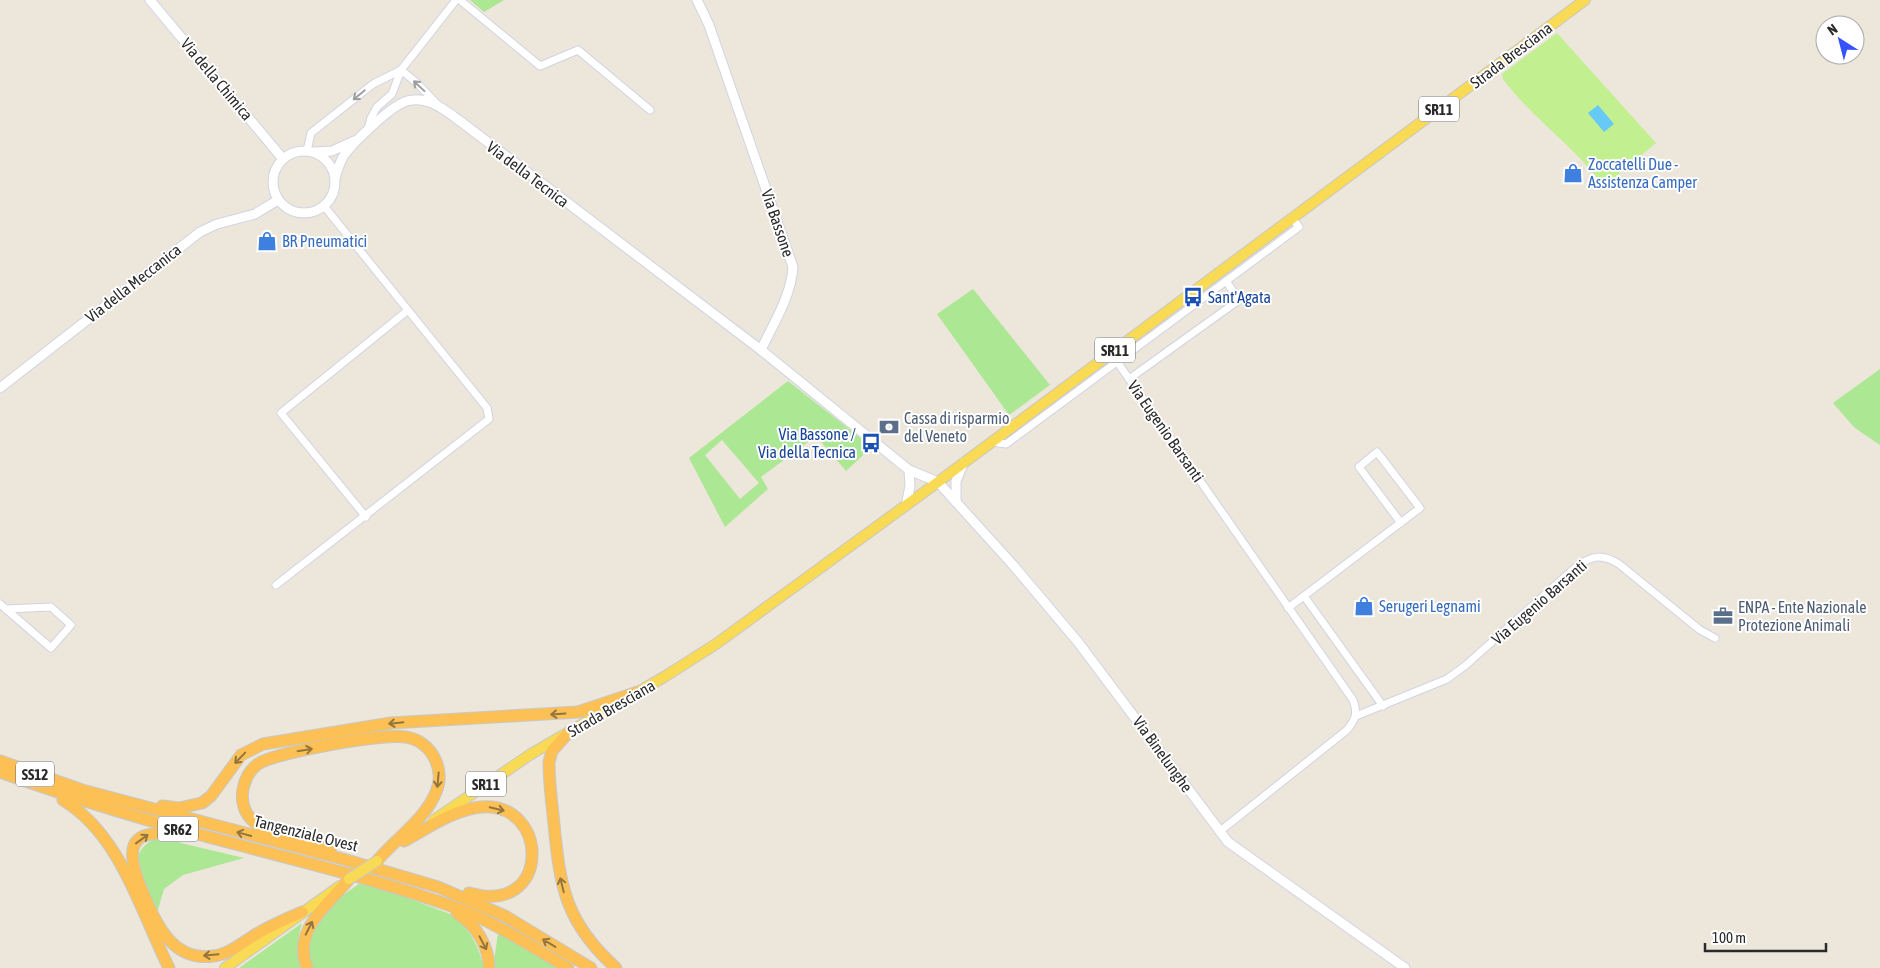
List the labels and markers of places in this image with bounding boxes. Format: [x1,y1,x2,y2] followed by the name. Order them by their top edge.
[1588,155,1697,192] place label: Zoccatelli Due - Assistenza Camper
[1562,162,1584,184] shop icon: Zoccatelli Due - Assistenza Camper
[256,230,278,252] shop icon: BR Pneumatici
[282,232,367,250] place label: BR Pneumatici
[1182,286,1204,308] bus stop icon: Sant'Agata
[1208,288,1271,307] place label: Sant'Agata
[904,409,1010,445] place label: Cassa di risparmio del Veneto
[878,416,900,438] bank icon: Cassa di risparmio del Veneto
[758,425,857,461] place label: Via Bassone / Via della Tecnica
[860,432,882,454] bus stop icon: Via Bassone / Via della Tecnica
[1353,595,1375,617] shop icon: Serugeri Legnami
[1379,597,1481,616] place label: Serugeri Legnami
[1738,598,1867,634] place label: ENPA - Ente Nazionale Protezione Animali
[1712,605,1734,627] office icon: ENPA - Ente Nazionale Protezione Animali

